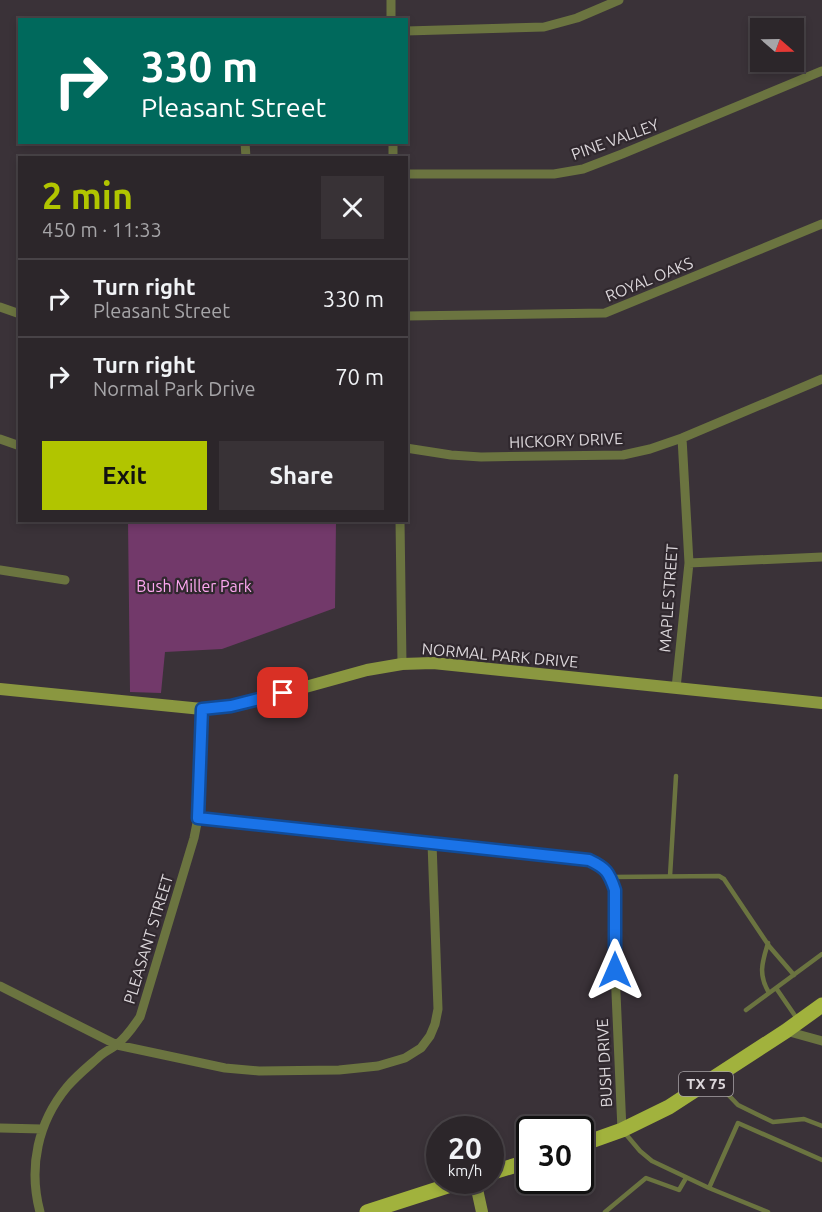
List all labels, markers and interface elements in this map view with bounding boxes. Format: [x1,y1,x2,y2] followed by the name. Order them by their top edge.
[750,18,804,72] north arrow
[750,18,804,72] map controls
[42,42,120,120] icon: right
[141,43,258,90] text: 330 m
[141,92,326,122] text: Pleasant Street
[569,115,662,163] street label: PINE VALLEY
[42,175,133,216] text: 2 min
[321,176,384,239] button: close
[42,218,162,241] text: 450 m · 11:33
[603,253,695,305] street label: ROYAL OAKS
[93,274,195,299] text: Turn right
[42,282,75,315] icon: right
[323,286,384,311] text: 330 m
[93,299,230,322] text: Pleasant Street
[93,352,195,377] text: Turn right
[42,360,75,393] icon: right
[335,364,384,389] text: 70 m
[93,377,256,400] text: Normal Park Drive
[509,429,623,451] street label: HICKORY DRIVE
[42,441,207,510] button: Exit
[219,441,384,510] button: Share
[655,543,681,653] street label: MAPLE STREET
[136,577,252,595] park label: Bush Miller Park
[421,639,579,671] street label: NORMAL PARK DRIVE
[257,667,308,718] pin
[266,676,299,709] icon: arrive
[120,872,176,1006] street label: PLEASANT STREET
[583,938,647,1002] position arrow
[593,1018,615,1108] street label: BUSH DRIVE
[679,1072,733,1096] road number: TX 75
[516,1116,594,1194] speed limit sign: 30
[448,1131,482,1165] text: 20
[448,1162,482,1179] text: km/h

